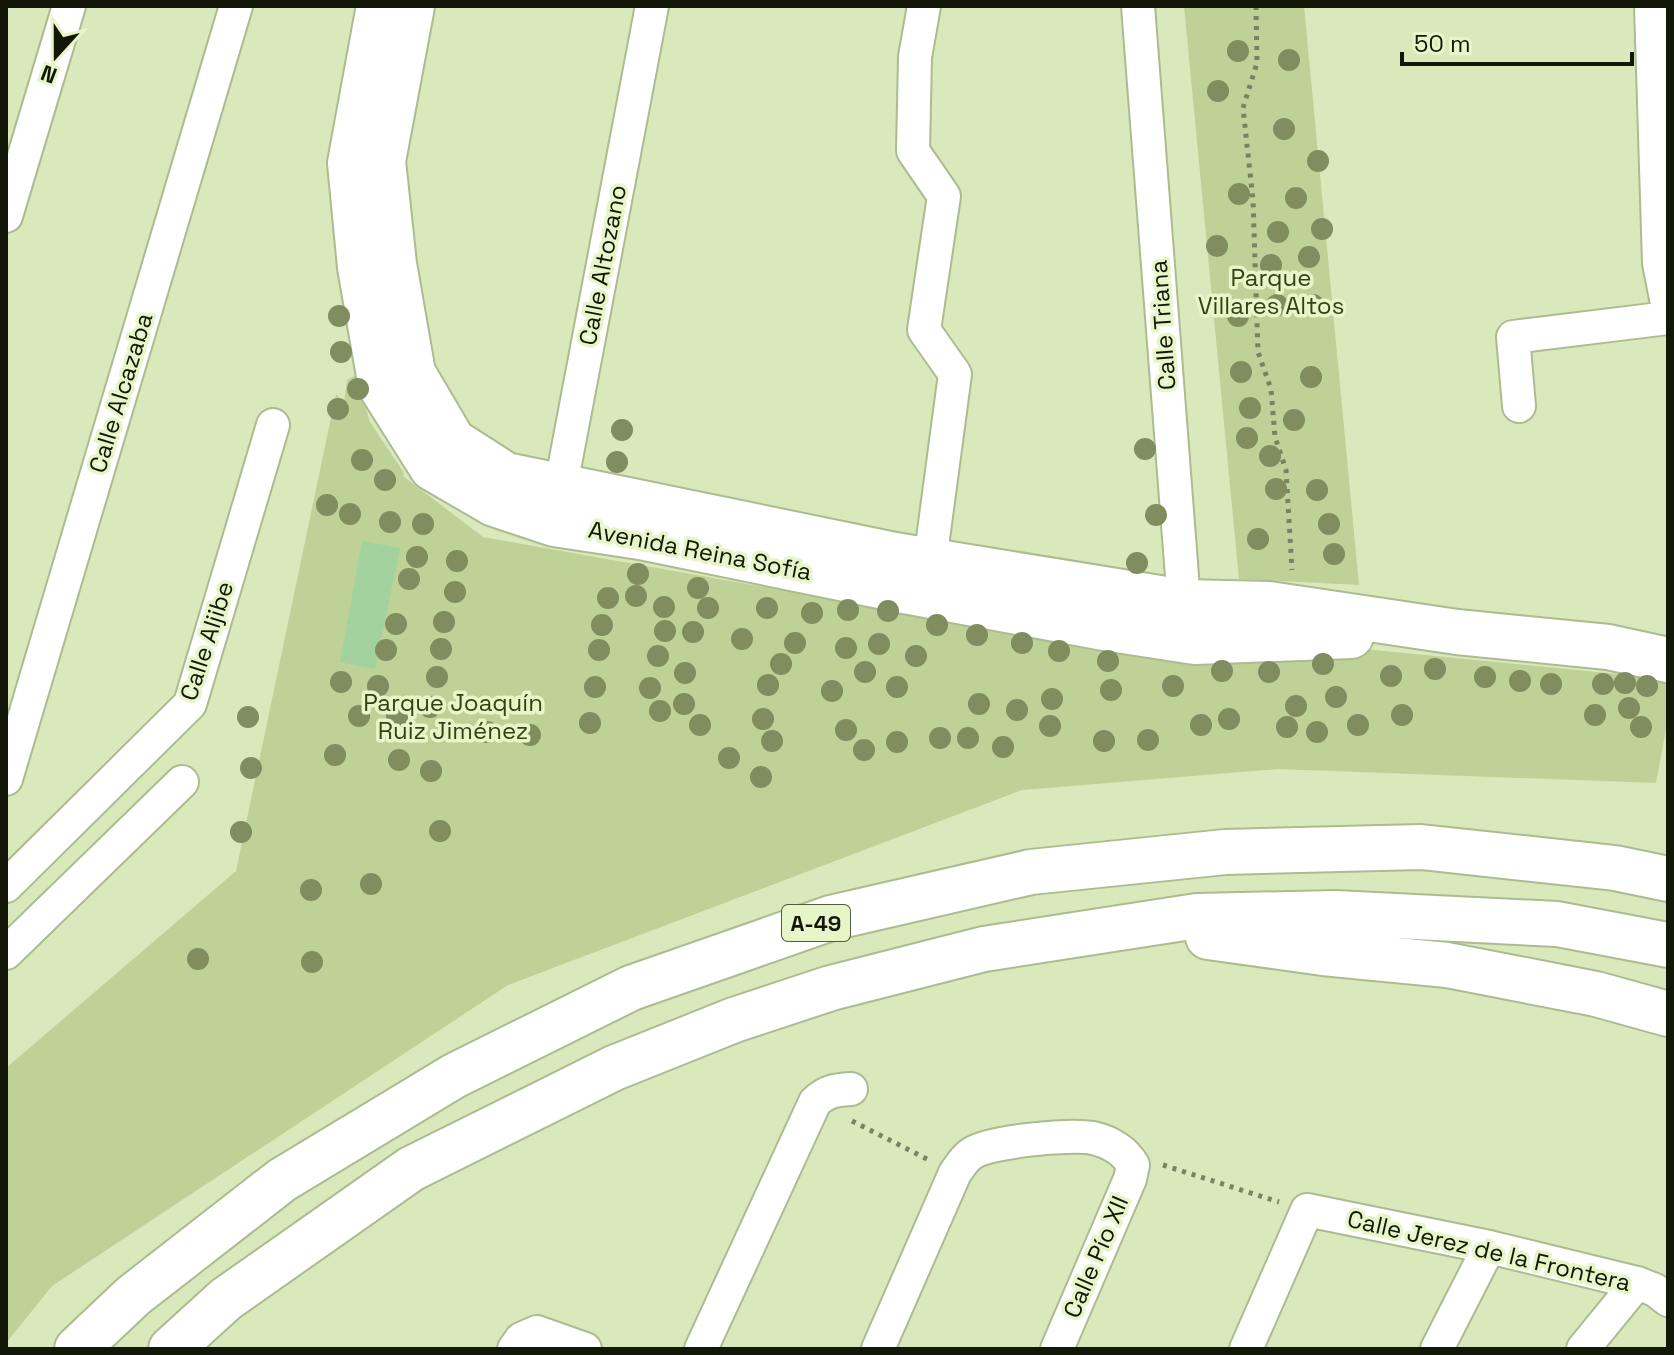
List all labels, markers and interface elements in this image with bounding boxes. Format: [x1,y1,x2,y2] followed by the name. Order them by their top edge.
[16,16,96,96] north arrow
[1402,16,1632,66] scale bar
[1414,28,1471,59] text: 50 m
[37,59,61,90] text: N
[572,182,633,348] street label: Calle Altozano
[1142,259,1183,391] street label: Calle Triana
[1198,262,1344,321] park label: Parque Villares Altos
[81,309,160,477] street label: Calle Alcazaba
[586,514,814,587] street label: Avenida Reina Sofía
[173,577,240,704] street label: Calle Aljibe
[363,687,543,746] park label: Parque Joaquín Ruiz Jiménez
[782,905,850,941] road number: A-49
[1056,1191,1135,1323] street label: Calle Pío XII
[1344,1203,1634,1298] street label: Calle Jerez de la Frontera

